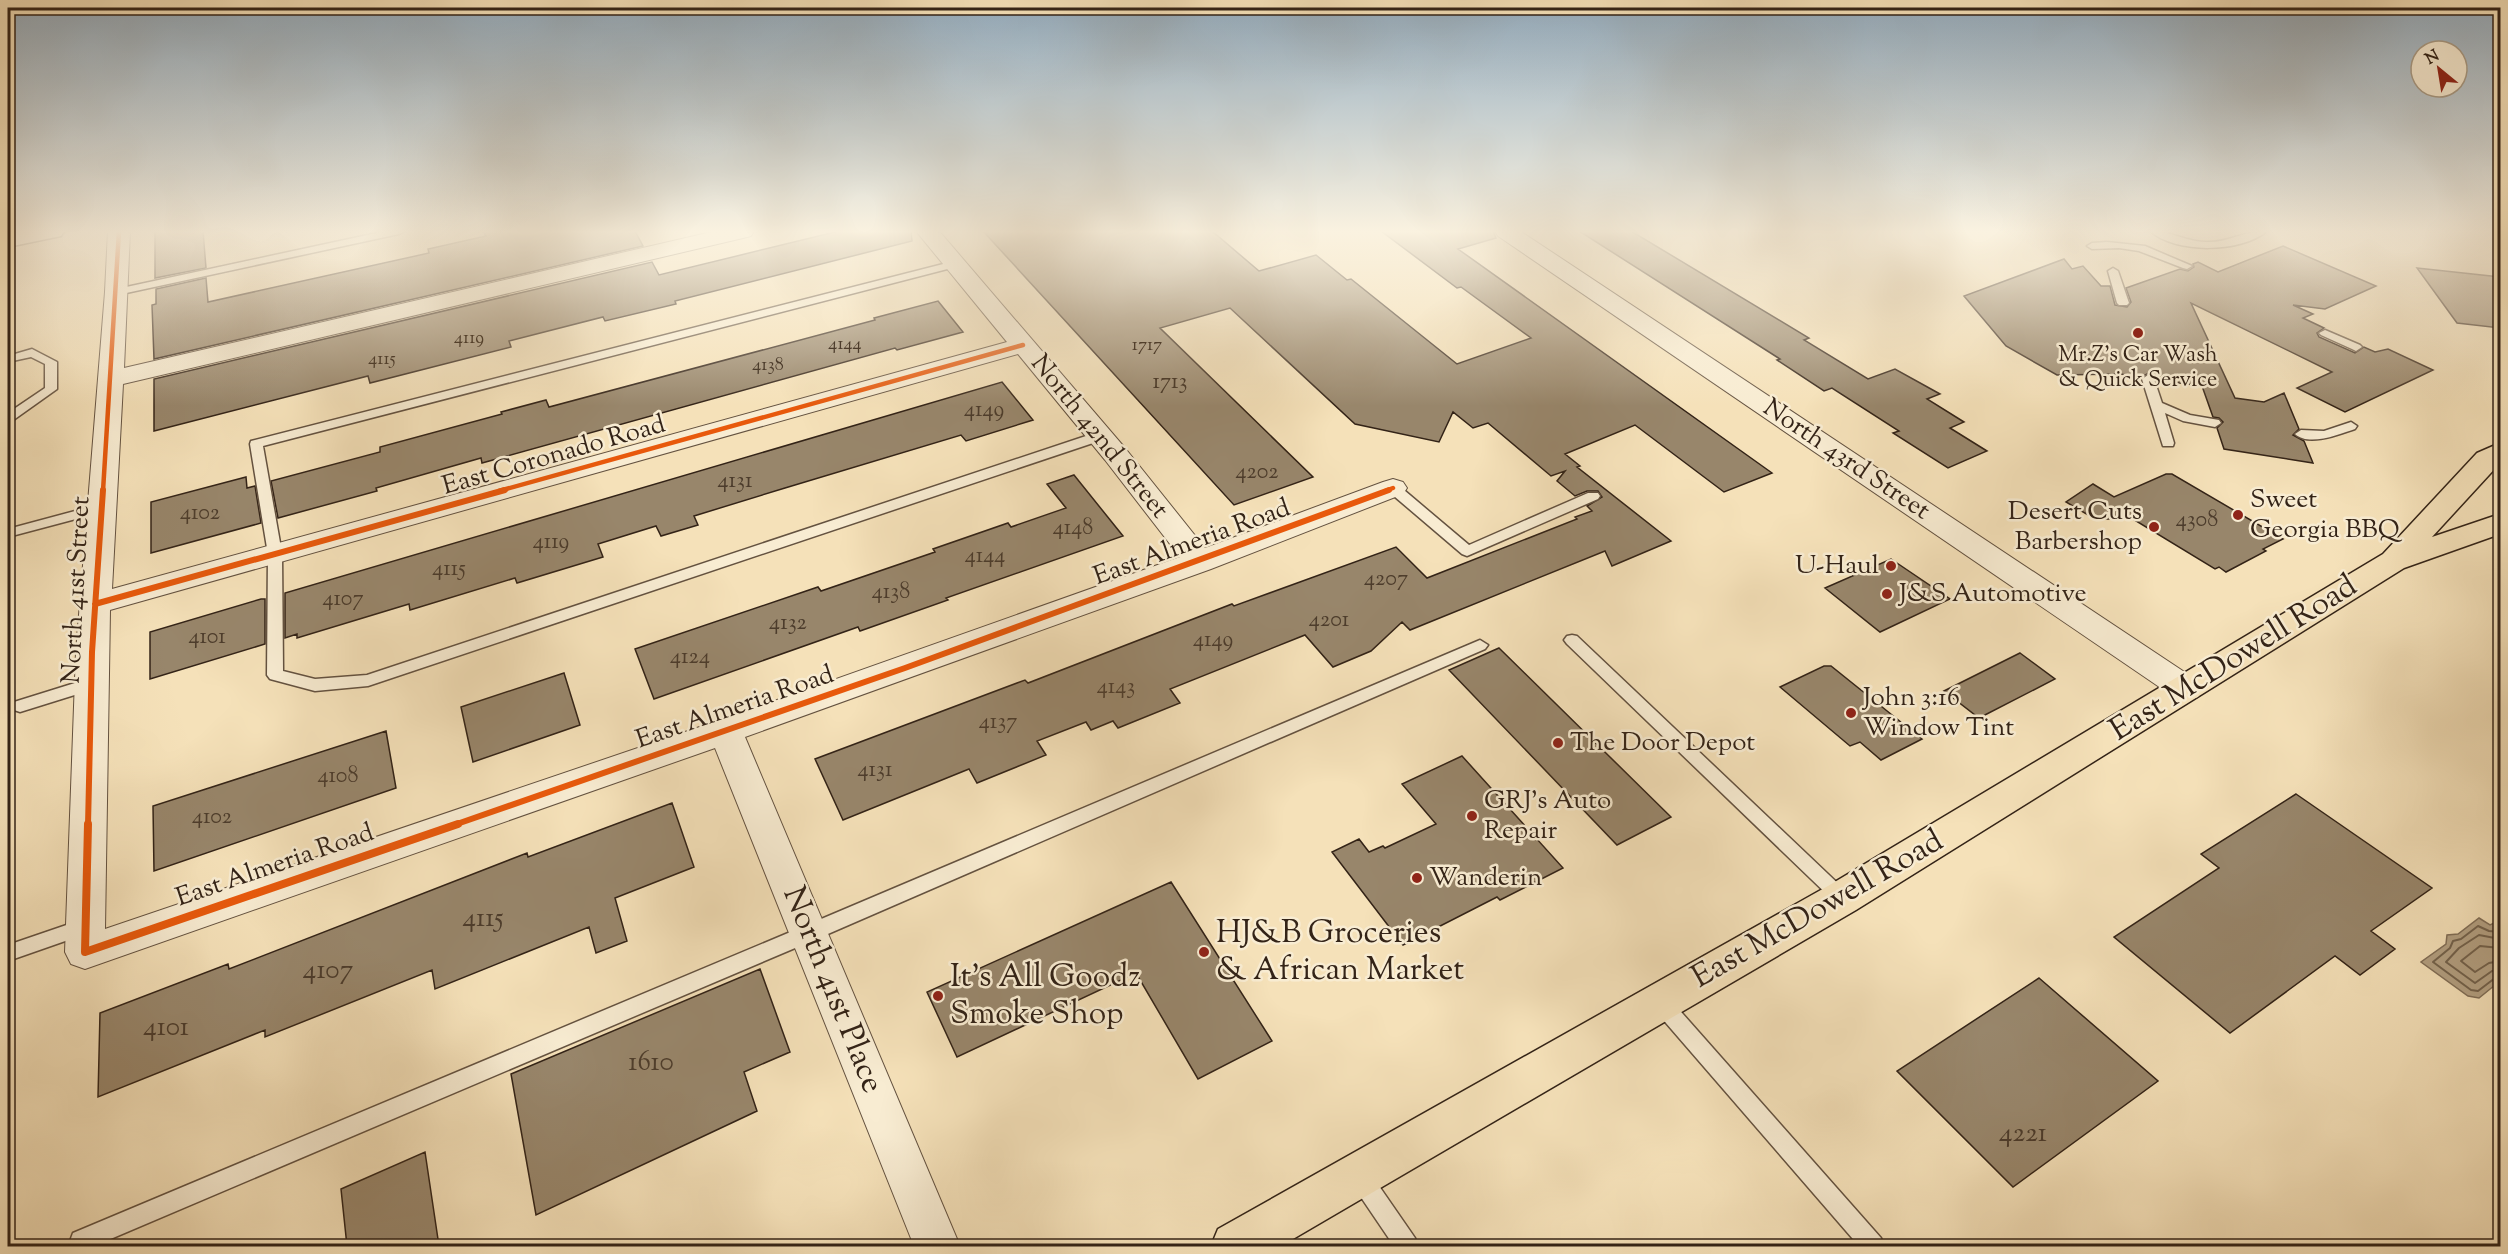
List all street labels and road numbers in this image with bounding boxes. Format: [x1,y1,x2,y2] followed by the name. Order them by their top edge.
[1021,347,1177,527] street label: North 42nd Street
[1755,390,1937,530] street label: North 43rd Street
[438,406,670,506] street label: East Coronado Road
[1088,490,1296,596] street label: East Almeria Road
[54,495,100,685] street label: North 41st Street
[2101,564,2367,754] street label: East McDowell Road
[631,657,839,759] street label: East Almeria Road
[171,815,379,917] street label: East Almeria Road
[1683,819,1953,1001] street label: East McDowell Road
[770,880,894,1100] street label: North 41st Place

